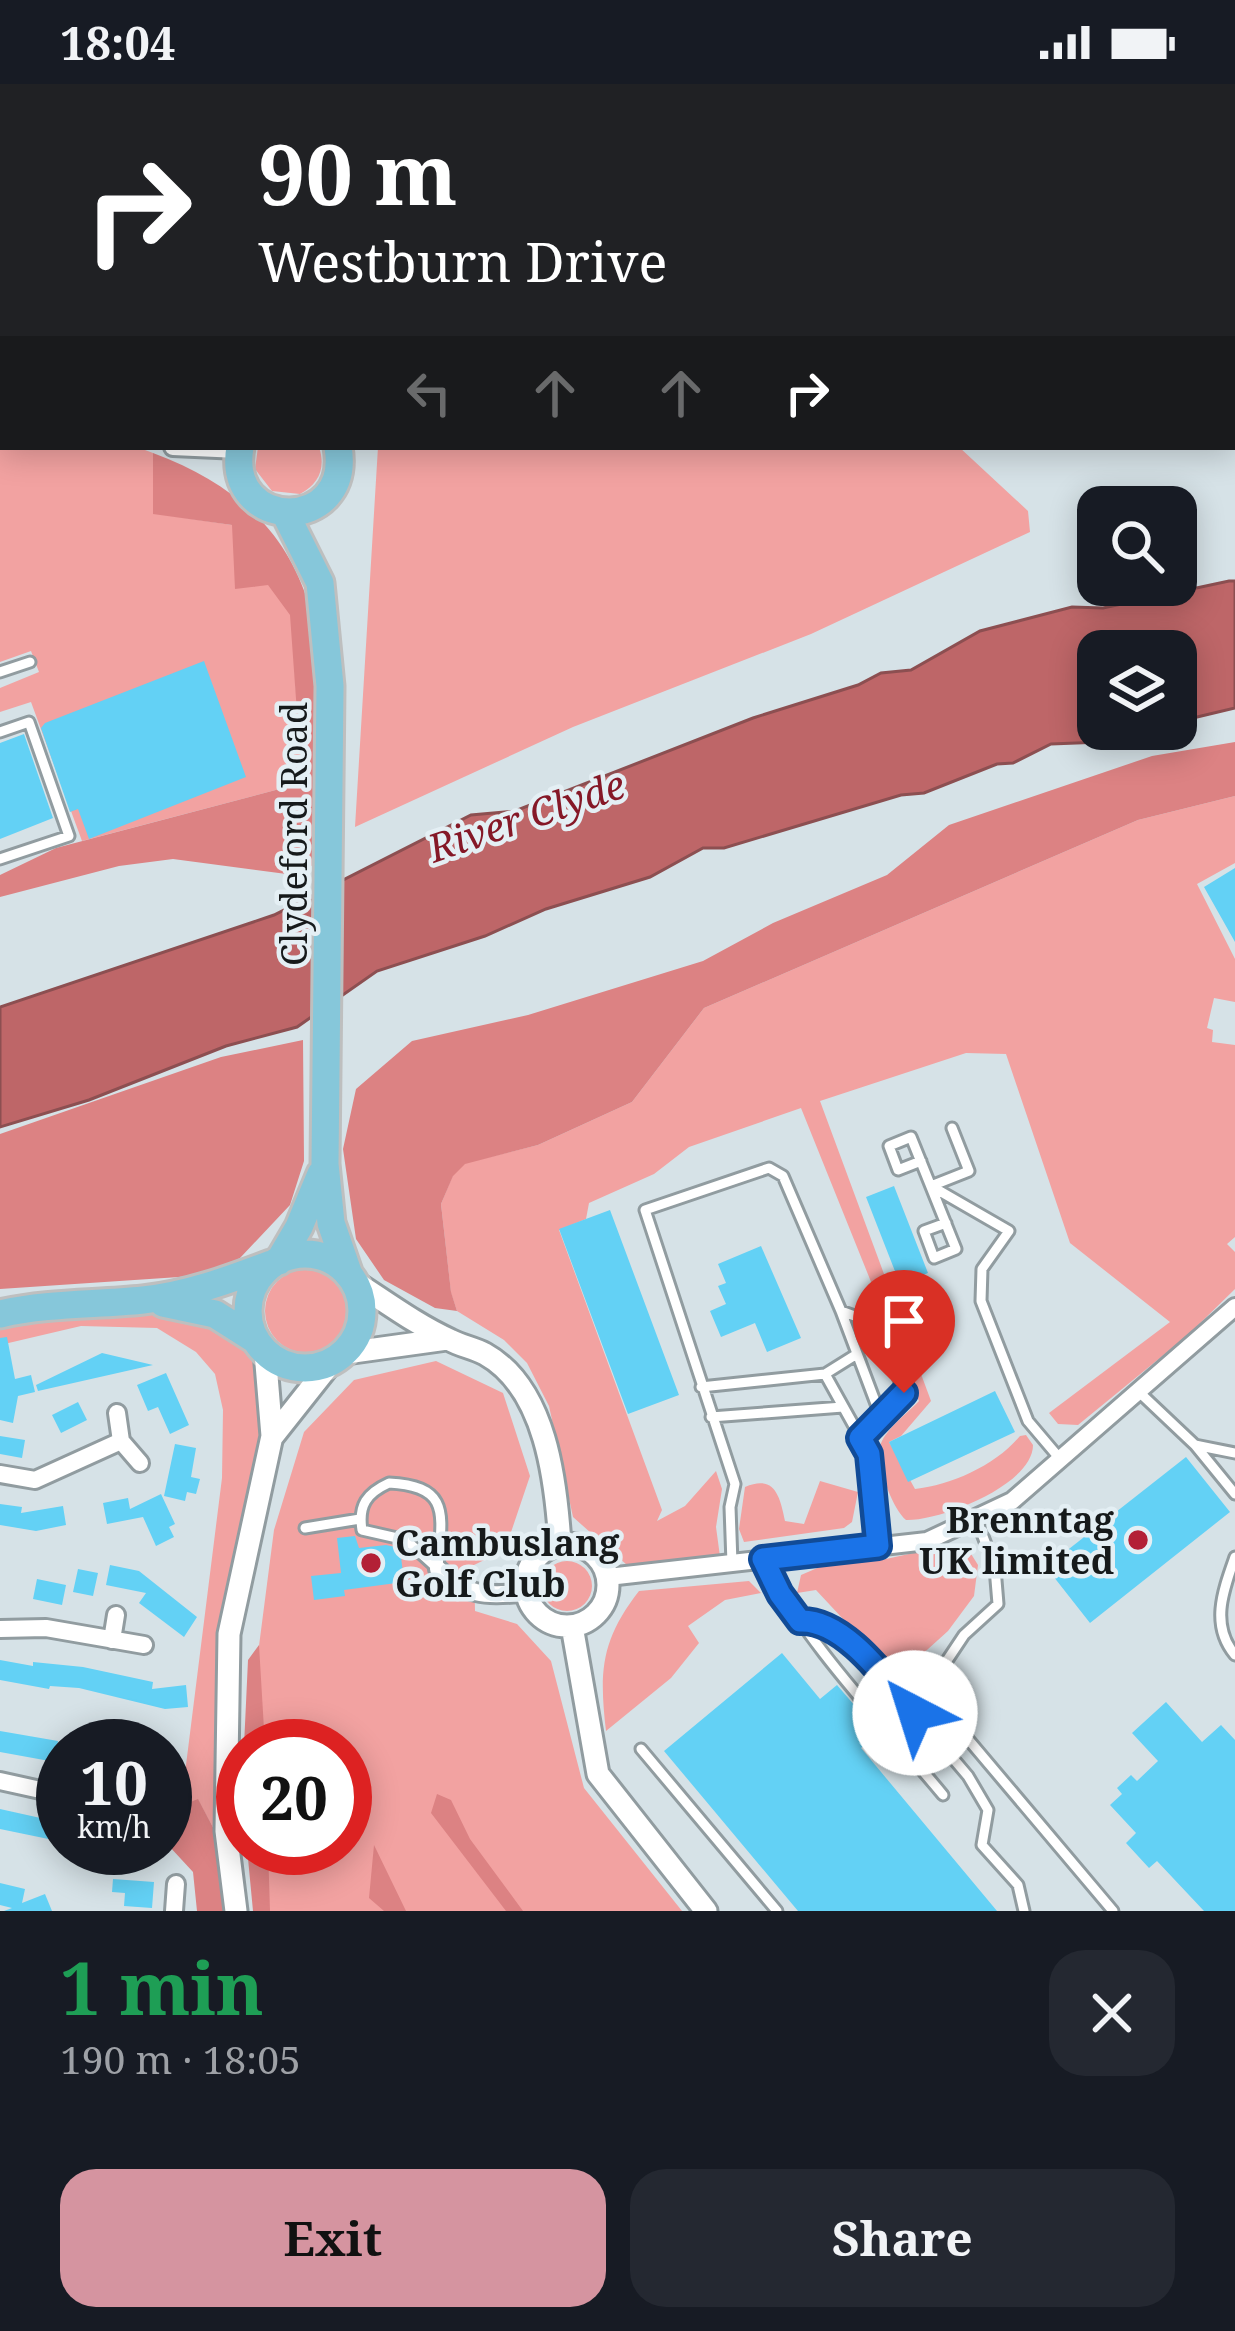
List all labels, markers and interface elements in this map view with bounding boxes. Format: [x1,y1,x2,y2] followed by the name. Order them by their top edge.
[60,12,175,73] text: 18:04
[258,115,458,230] text: 90 m
[60,132,216,288] icon: right
[258,224,667,298] text: Westburn Drive
[396,360,462,426] icon: left
[522,360,588,426] icon: ahead
[648,360,714,426] icon: ahead
[774,360,840,426] icon: right
[1077,486,1197,750] map controls
[1077,486,1197,606] button: search
[1077,630,1197,750] button: layers
[269,702,318,966] street label: Clydeford Road
[419,757,632,874] water label: River Clyde
[853,1270,955,1393] pin
[871,1288,937,1354] icon: arrive
[919,1495,1115,1585] place label: Brenntag UK limited
[395,1518,620,1608] place label: Cambuslang Golf Club
[1125,1527,1151,1553] marker: Brenntag UK limited
[358,1550,384,1576] marker: Cambuslang Golf Club
[852,1650,978,1776] position arrow
[216,1719,372,1875] speed limit sign: 20
[80,1741,148,1823] text: 10
[77,1806,151,1847] text: km/h
[60,1938,264,2036] text: 1 min
[1049,1950,1175,2076] button: close
[60,2032,301,2085] text: 190 m · 18:05
[60,2169,606,2307] button: Exit
[630,2169,1175,2307] button: Share

